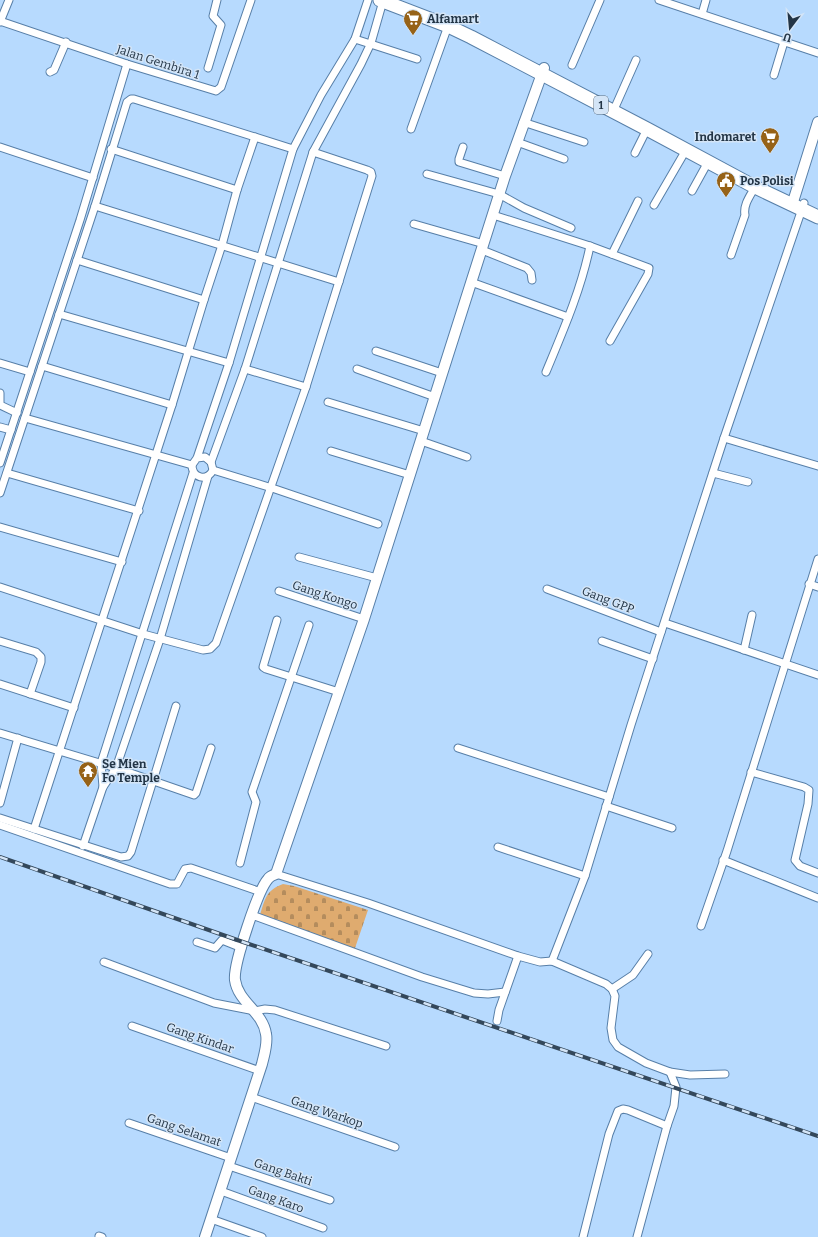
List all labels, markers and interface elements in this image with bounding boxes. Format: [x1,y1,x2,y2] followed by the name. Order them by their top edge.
[402,8,424,36] supermarket icon: Alfamart
[770,8,810,48] north arrow
[427,12,479,26] place label: Alfamart
[782,30,793,45] text: U
[114,42,201,82] street label: Jalan Gembira 1
[594,96,608,114] road number: 1
[759,126,781,154] supermarket icon: Indomaret
[695,130,756,144] place label: Indomaret
[715,170,737,198] public building icon: Pos Polisi
[740,174,794,188] place label: Pos Polisi
[291,578,360,612] street label: Gang Kongo
[580,584,636,616] street label: Gang GPP
[102,757,160,785] place label: Se Mien Fo Temple
[77,760,99,788] temple icon: Se Mien Fo Temple
[164,1020,236,1056] street label: Gang Kindar
[289,1093,365,1131] street label: Gang Warkop
[145,1111,224,1149] street label: Gang Selamat
[252,1156,314,1189] street label: Gang Bakti
[246,1182,306,1216] street label: Gang Karo

